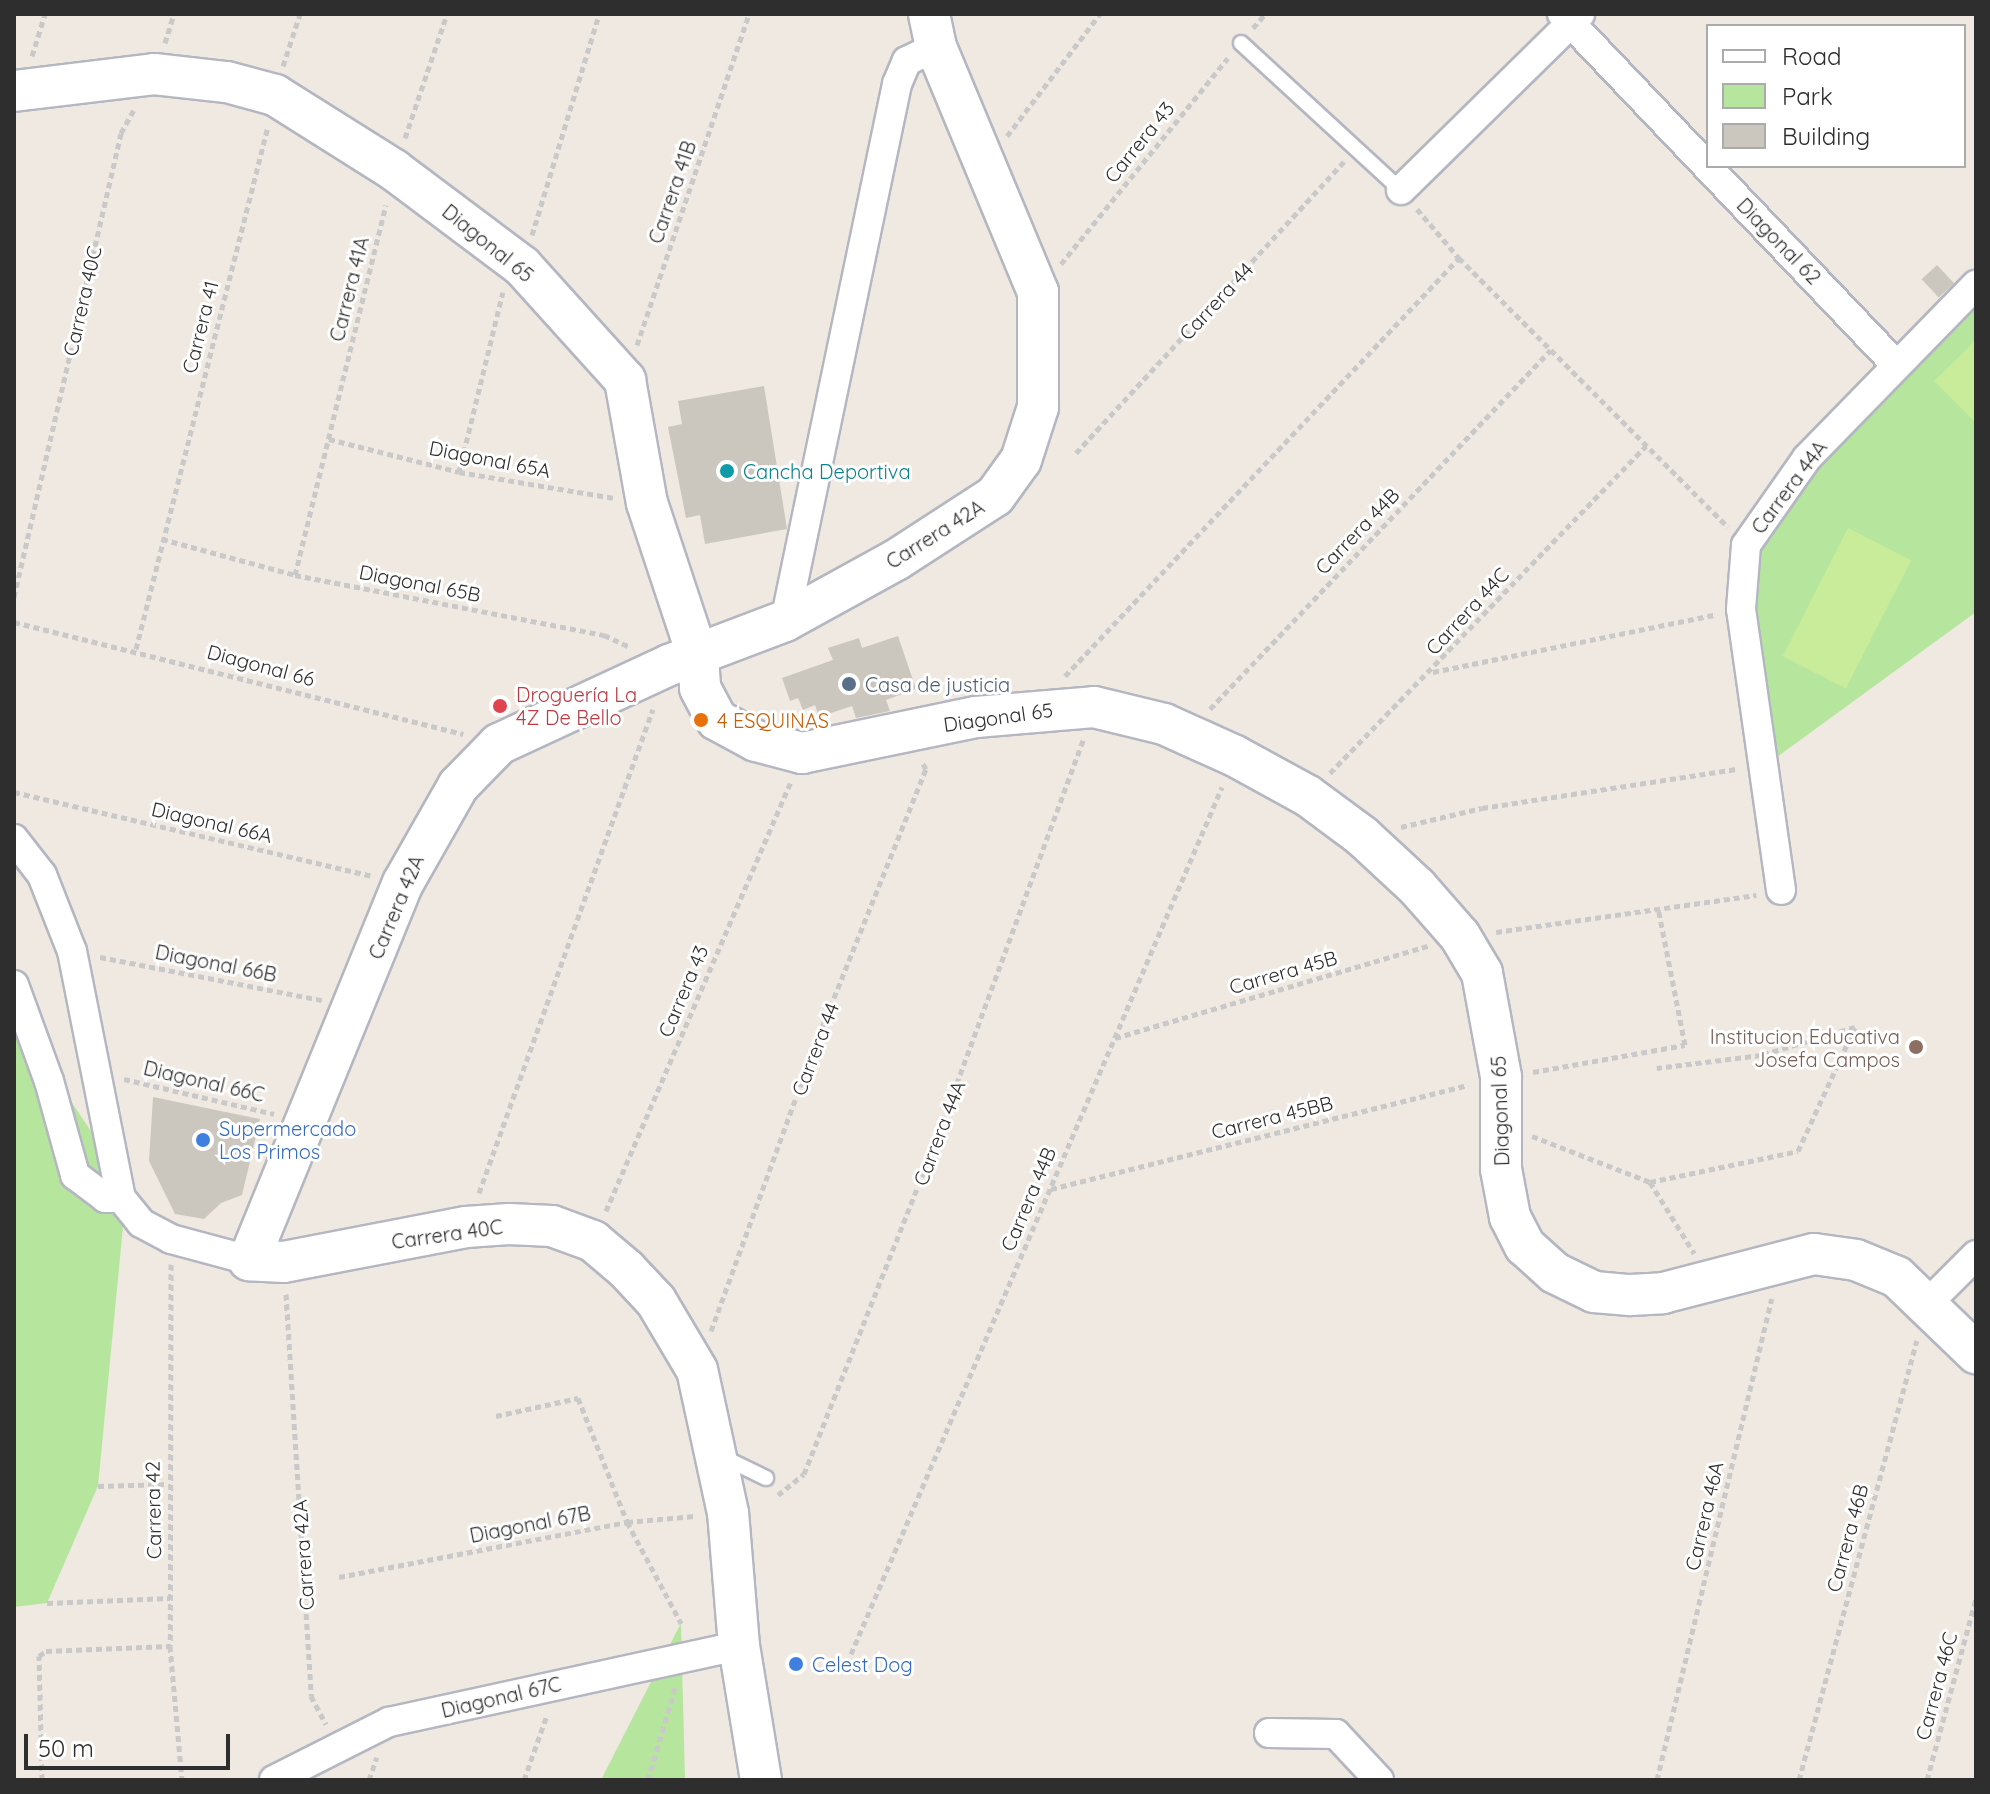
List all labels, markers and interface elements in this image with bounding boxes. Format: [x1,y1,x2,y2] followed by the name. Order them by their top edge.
[1706,24,1966,168] legend
[1782,41,1842,71] text: Road
[1782,81,1833,111] text: Park
[1099,97,1179,187] street label: Carrera 43
[1782,121,1870,151] text: Building
[643,137,701,247] street label: Carrera 41B
[1732,193,1826,289] street label: Diagonal 62
[438,199,538,287] street label: Diagonal 65
[324,234,374,344] street label: Carrera 41A
[58,244,106,358] street label: Carrera 40C
[1174,257,1258,345] street label: Carrera 44
[177,278,223,376] street label: Carrera 41
[427,435,553,483] street label: Diagonal 65A
[1746,436,1832,538] street label: Carrera 44A
[743,459,910,483] place label: Cancha Deportiva
[718,462,736,480] marker: Cancha Deportiva
[1310,483,1404,579] street label: Carrera 44B
[882,494,988,574] street label: Carrera 42A
[357,559,483,607] street label: Diagonal 65B
[1421,562,1513,660] street label: Carrera 44C
[205,639,317,691] street label: Diagonal 66
[865,672,1010,696] place label: Casa de justicia
[840,675,858,693] marker: Casa de justicia
[516,682,637,729] place label: Droguería La 4Z De Bello
[491,697,509,715] marker: Droguería La 4Z De Bello
[942,697,1054,737] street label: Diagonal 65
[717,708,829,732] place label: 4 ESQUINAS
[692,711,710,729] marker: 4 ESQUINAS
[149,796,275,848] street label: Diagonal 66A
[363,851,429,963] street label: Carrera 42A
[153,939,279,987] street label: Diagonal 66B
[653,941,713,1041] street label: Carrera 43
[1226,945,1340,999] street label: Carrera 45B
[786,999,844,1099] street label: Carrera 44
[1710,1024,1900,1071] place label: Institucion Educativa Josefa Campos
[1907,1038,1925,1056] marker: Institucion Educativa Josefa Campos
[141,1055,267,1107] street label: Diagonal 66C
[1486,1055,1514,1167] street label: Diagonal 65
[908,1077,970,1189] street label: Carrera 44A
[1209,1090,1335,1144] street label: Carrera 45BB
[219,1116,356,1163] place label: Supermercado Los Primos
[194,1131,212,1149] marker: Supermercado Los Primos
[995,1143,1061,1255] street label: Carrera 44B
[390,1214,504,1254] street label: Carrera 40C
[1680,1459,1728,1573] street label: Carrera 46A
[140,1461,166,1559] street label: Carrera 42
[1821,1481,1873,1595] street label: Carrera 46B
[287,1499,319,1611] street label: Carrera 42A
[467,1501,593,1547] street label: Diagonal 67B
[1910,1629,1962,1743] street label: Carrera 46C
[812,1652,913,1676] place label: Celest Dog
[787,1655,805,1673] marker: Celest Dog
[439,1672,563,1722] street label: Diagonal 67C
[28,1718,234,1768] scale bar
[38,1733,94,1763] text: 50 m

